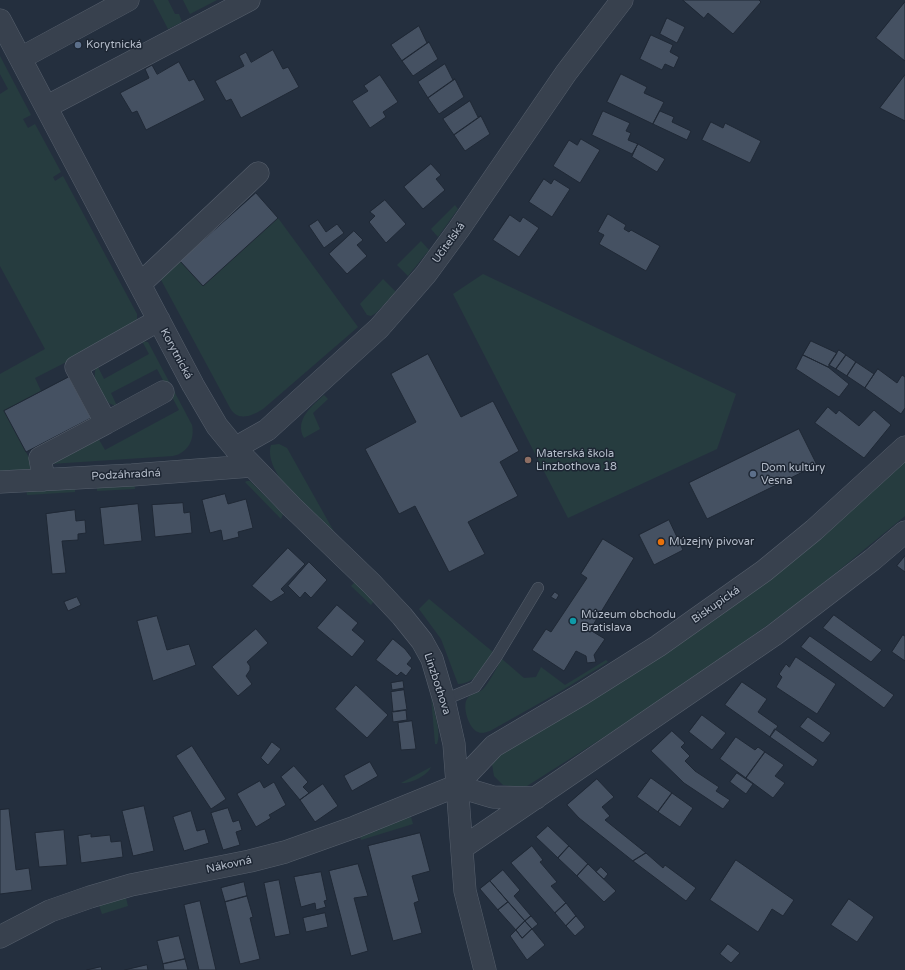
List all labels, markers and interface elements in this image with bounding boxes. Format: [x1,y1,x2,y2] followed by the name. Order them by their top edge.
[86,38,142,52] place label: Korytnická
[73,40,83,50] marker: Korytnická
[430,220,468,266] street label: Učiteľská
[157,326,195,382] street label: Korytnická
[536,447,617,473] place label: Materská škola Linzbothova 18
[523,455,533,465] marker: Materská škola Linzbothova 18
[761,461,825,487] place label: Dom kultúry Vesna
[91,467,161,483] street label: Podzáhradná
[748,469,758,479] marker: Dom kultúry Vesna
[669,535,754,549] place label: Múzejný pivovar
[656,537,666,547] marker: Múzejný pivovar
[689,584,743,626] street label: Biskupická
[581,608,676,634] place label: Múzeum obchodu Bratislava
[568,616,578,626] marker: Múzeum obchodu Bratislava
[421,651,453,717] street label: Linzbothova
[205,854,253,876] street label: Nákovná

